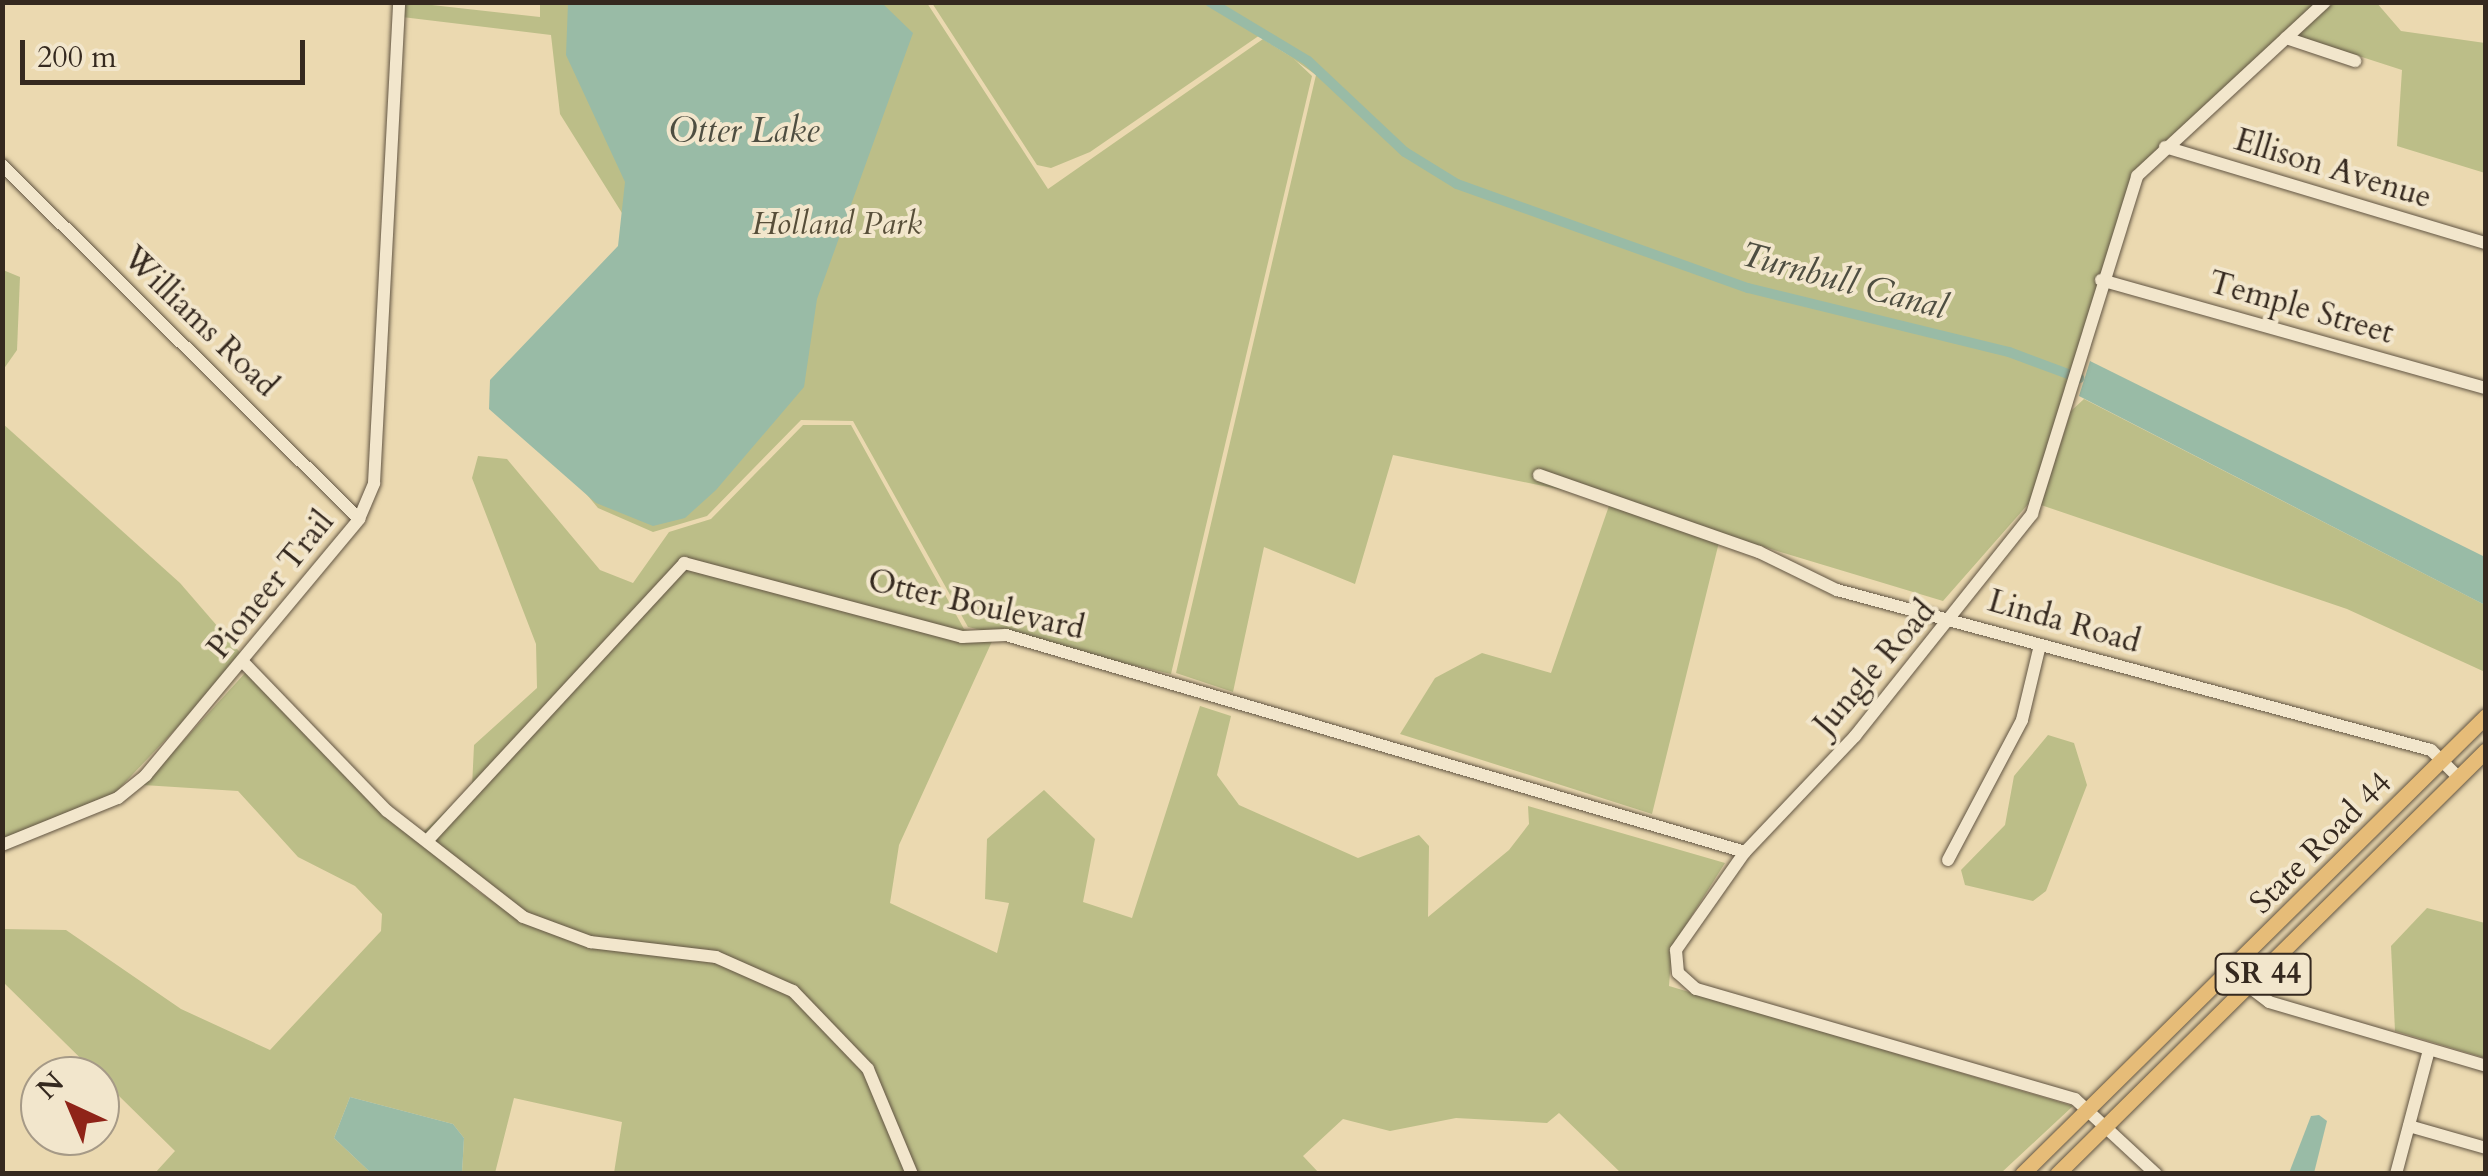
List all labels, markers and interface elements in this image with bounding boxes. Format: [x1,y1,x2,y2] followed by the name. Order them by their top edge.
[25,20,310,82] scale bar
[37,37,117,78] text: 200 m
[669,110,819,152] water label: Otter Lake
[2230,121,2436,217] street label: Ellison Avenue
[752,205,922,243] park label: Holland Park
[1736,233,1952,329] water label: Turnbull Canal
[115,239,285,405] street label: Williams Road
[2204,263,2398,353] street label: Temple Street
[200,503,342,667] street label: Pioneer Trail
[864,561,1088,649] street label: Otter Boulevard
[1984,582,2144,662] street label: Linda Road
[1806,593,1944,743] street label: Jungle Road
[2242,764,2400,922] street label: State Road 44
[2213,949,2313,999] road number: SR 44
[20,1056,120,1156] north arrow
[29,1064,72,1108] text: N

